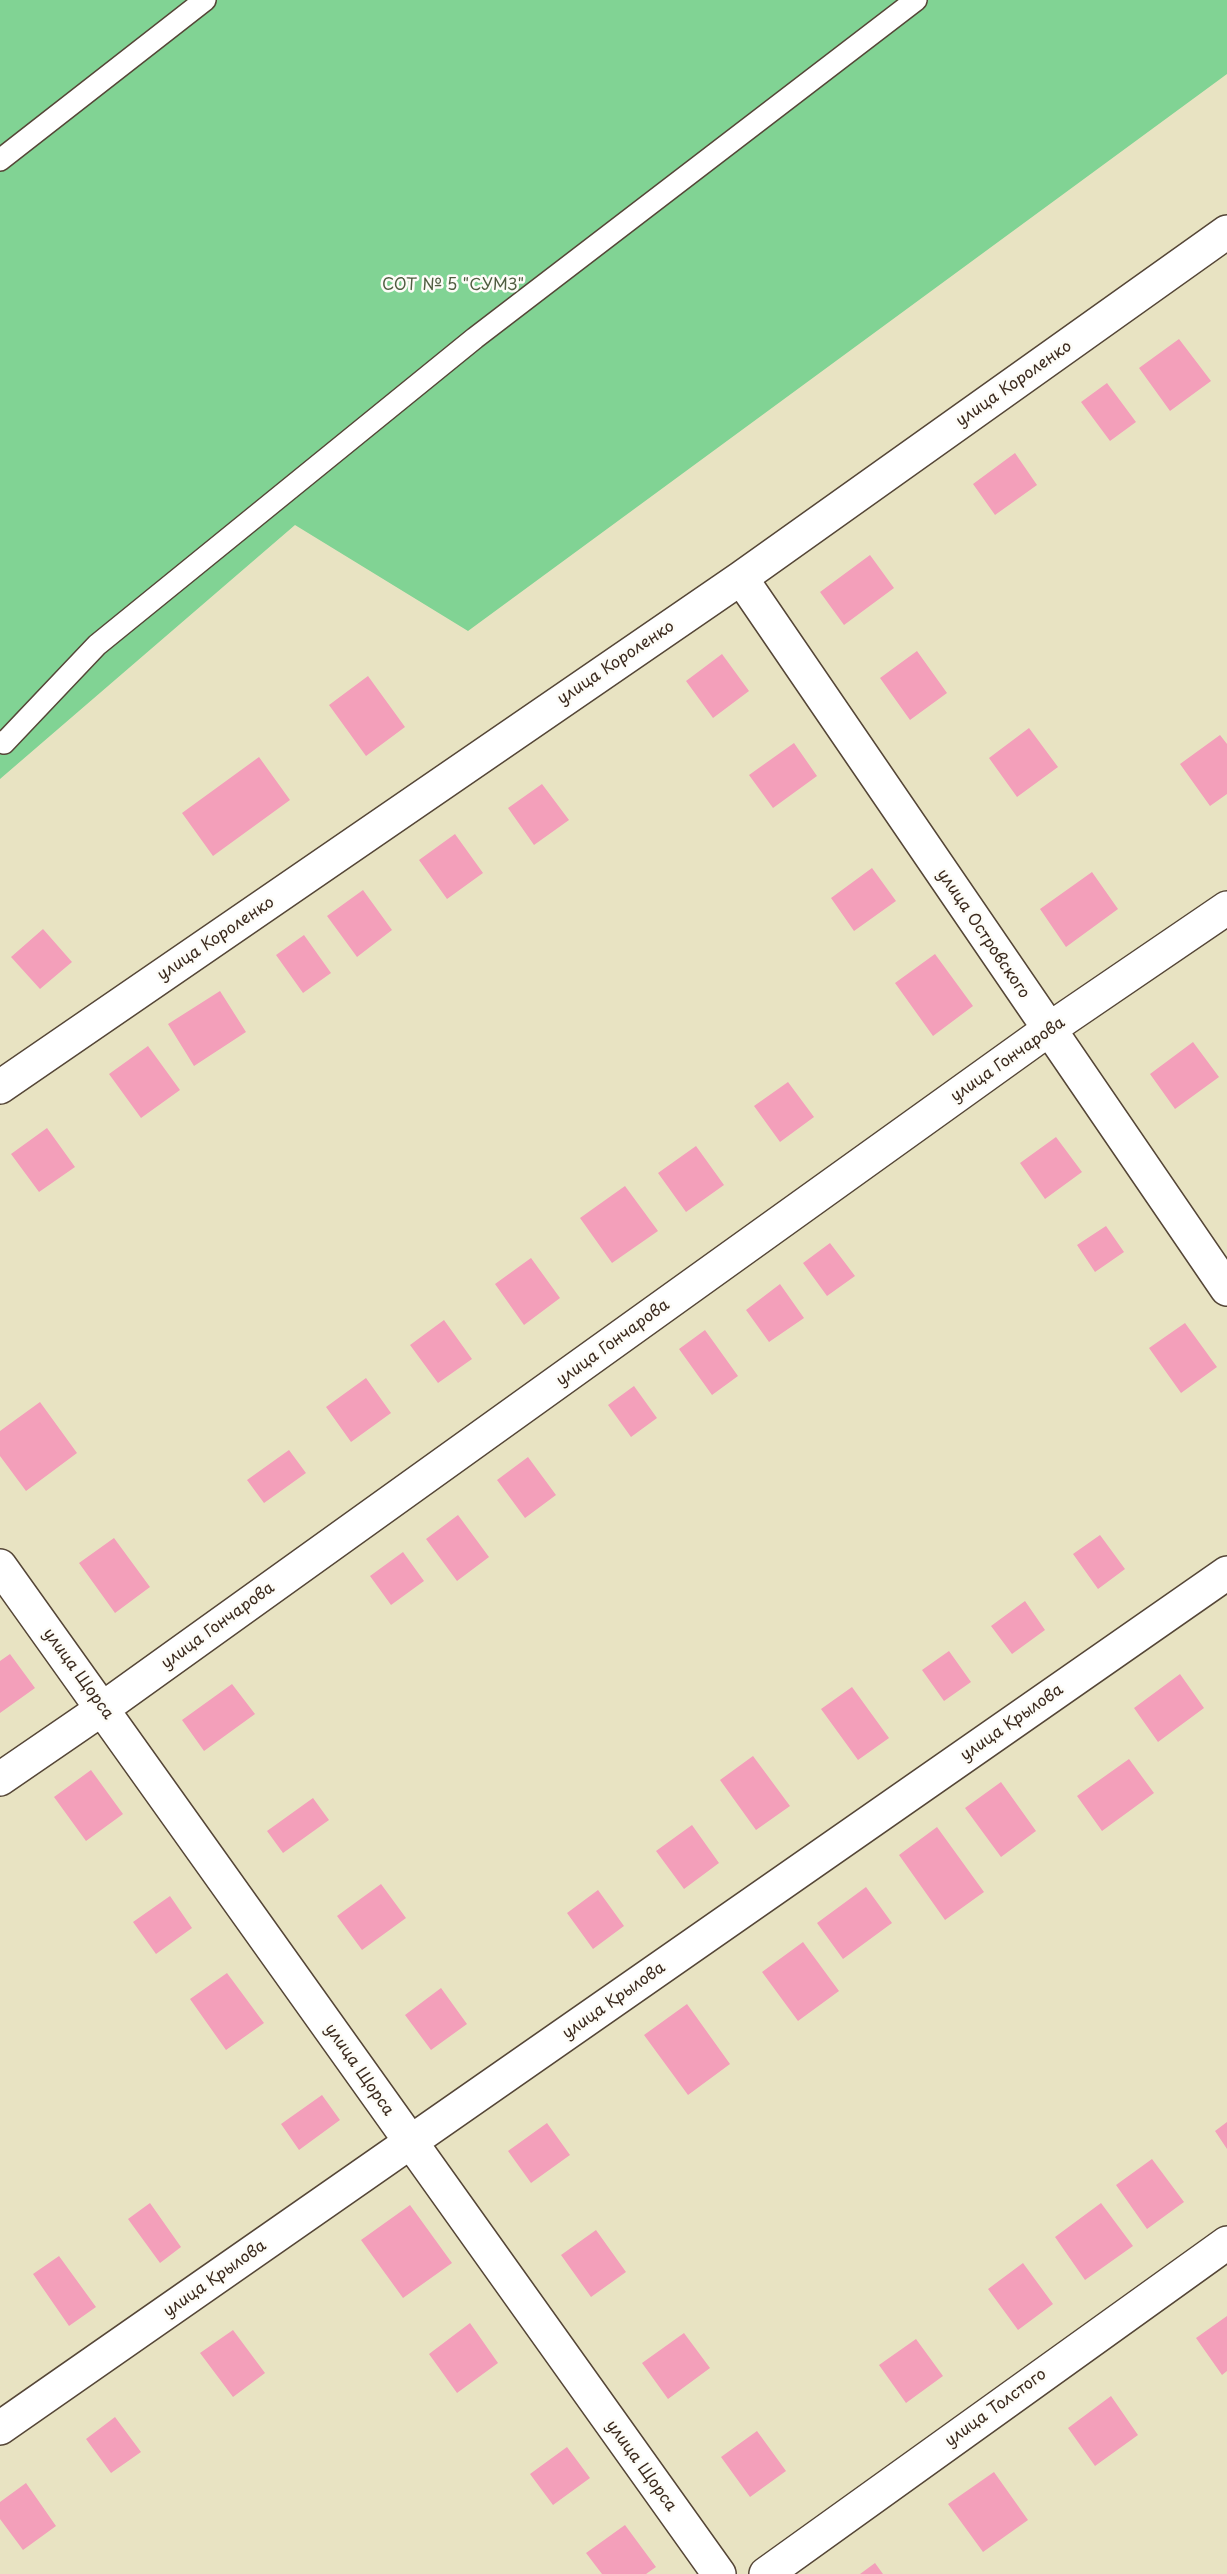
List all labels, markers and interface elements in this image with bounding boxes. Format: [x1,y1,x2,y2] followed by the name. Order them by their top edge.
[382,276,524,296] park label: СОТ № 5 "СУМЗ"
[953,337,1075,431] street label: улица Короленко
[554,617,678,709] street label: улица Короленко
[933,866,1033,1002] street label: улица Островского
[154,893,278,985] street label: улица Короленко
[947,1013,1069,1107] street label: улица Гончарова
[553,1296,673,1390] street label: улица Гончарова
[158,1579,278,1673] street label: улица Гончарова
[39,1625,117,1723] street label: улица Щорса
[957,1680,1067,1766] street label: улица Крылова
[559,1958,669,2044] street label: улица Крылова
[320,2020,398,2120] street label: улица Щорса
[160,2236,270,2322] street label: улица Крылова
[942,2365,1050,2451] street label: улица Толстого
[602,2417,680,2515] street label: улица Щорса

